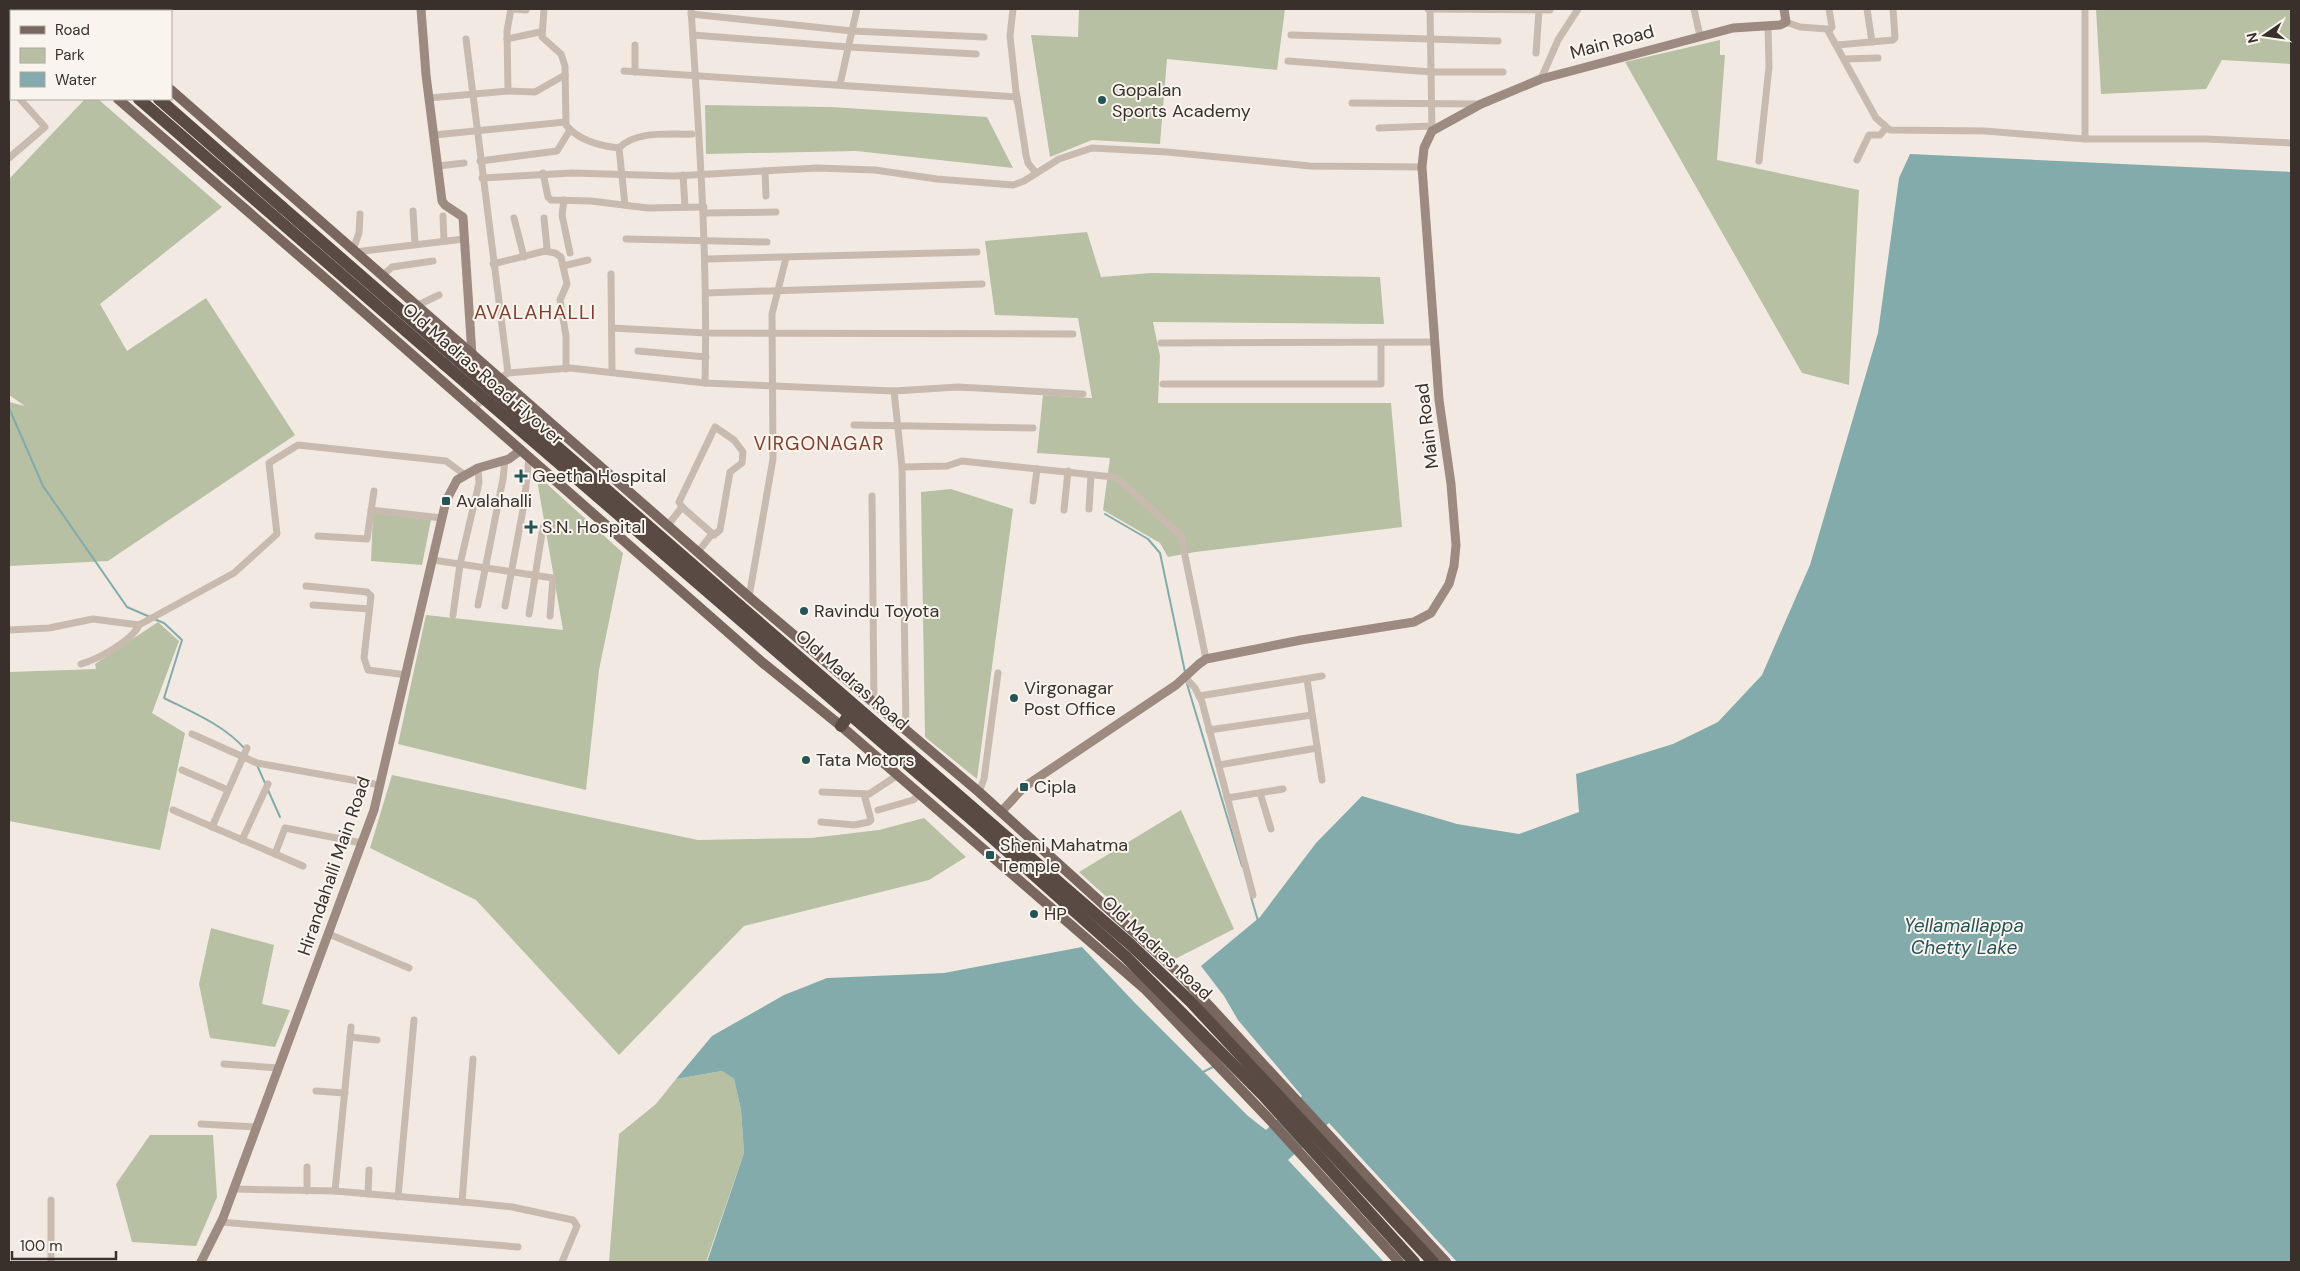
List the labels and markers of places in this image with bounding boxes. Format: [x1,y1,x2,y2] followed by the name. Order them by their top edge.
[1112,78,1251,123] place label: Gopalan Sports Academy
[1096,94,1108,106] marker: Gopalan Sports Academy
[532,464,666,488] place label: Geetha Hospital
[514,469,528,483] marker: Geetha Hospital
[456,489,532,513] place label: Avalahalli
[440,495,452,507] marker: Avalahalli
[542,515,645,539] place label: S.N. Hospital
[524,520,538,534] marker: S.N. Hospital
[814,599,939,623] place label: Ravindu Toyota
[798,605,810,617] marker: Ravindu Toyota
[1024,676,1116,721] place label: Virgonagar Post Office
[1008,692,1020,704] marker: Virgonagar Post Office
[816,748,915,772] place label: Tata Motors
[800,754,812,766] marker: Tata Motors
[1034,775,1076,799] place label: Cipla
[1018,781,1030,793] marker: Cipla
[1000,833,1128,878] place label: Sheni Mahatma Temple
[984,849,996,861] marker: Sheni Mahatma Temple
[1044,902,1067,926] place label: HP
[1028,908,1040,920] marker: HP

